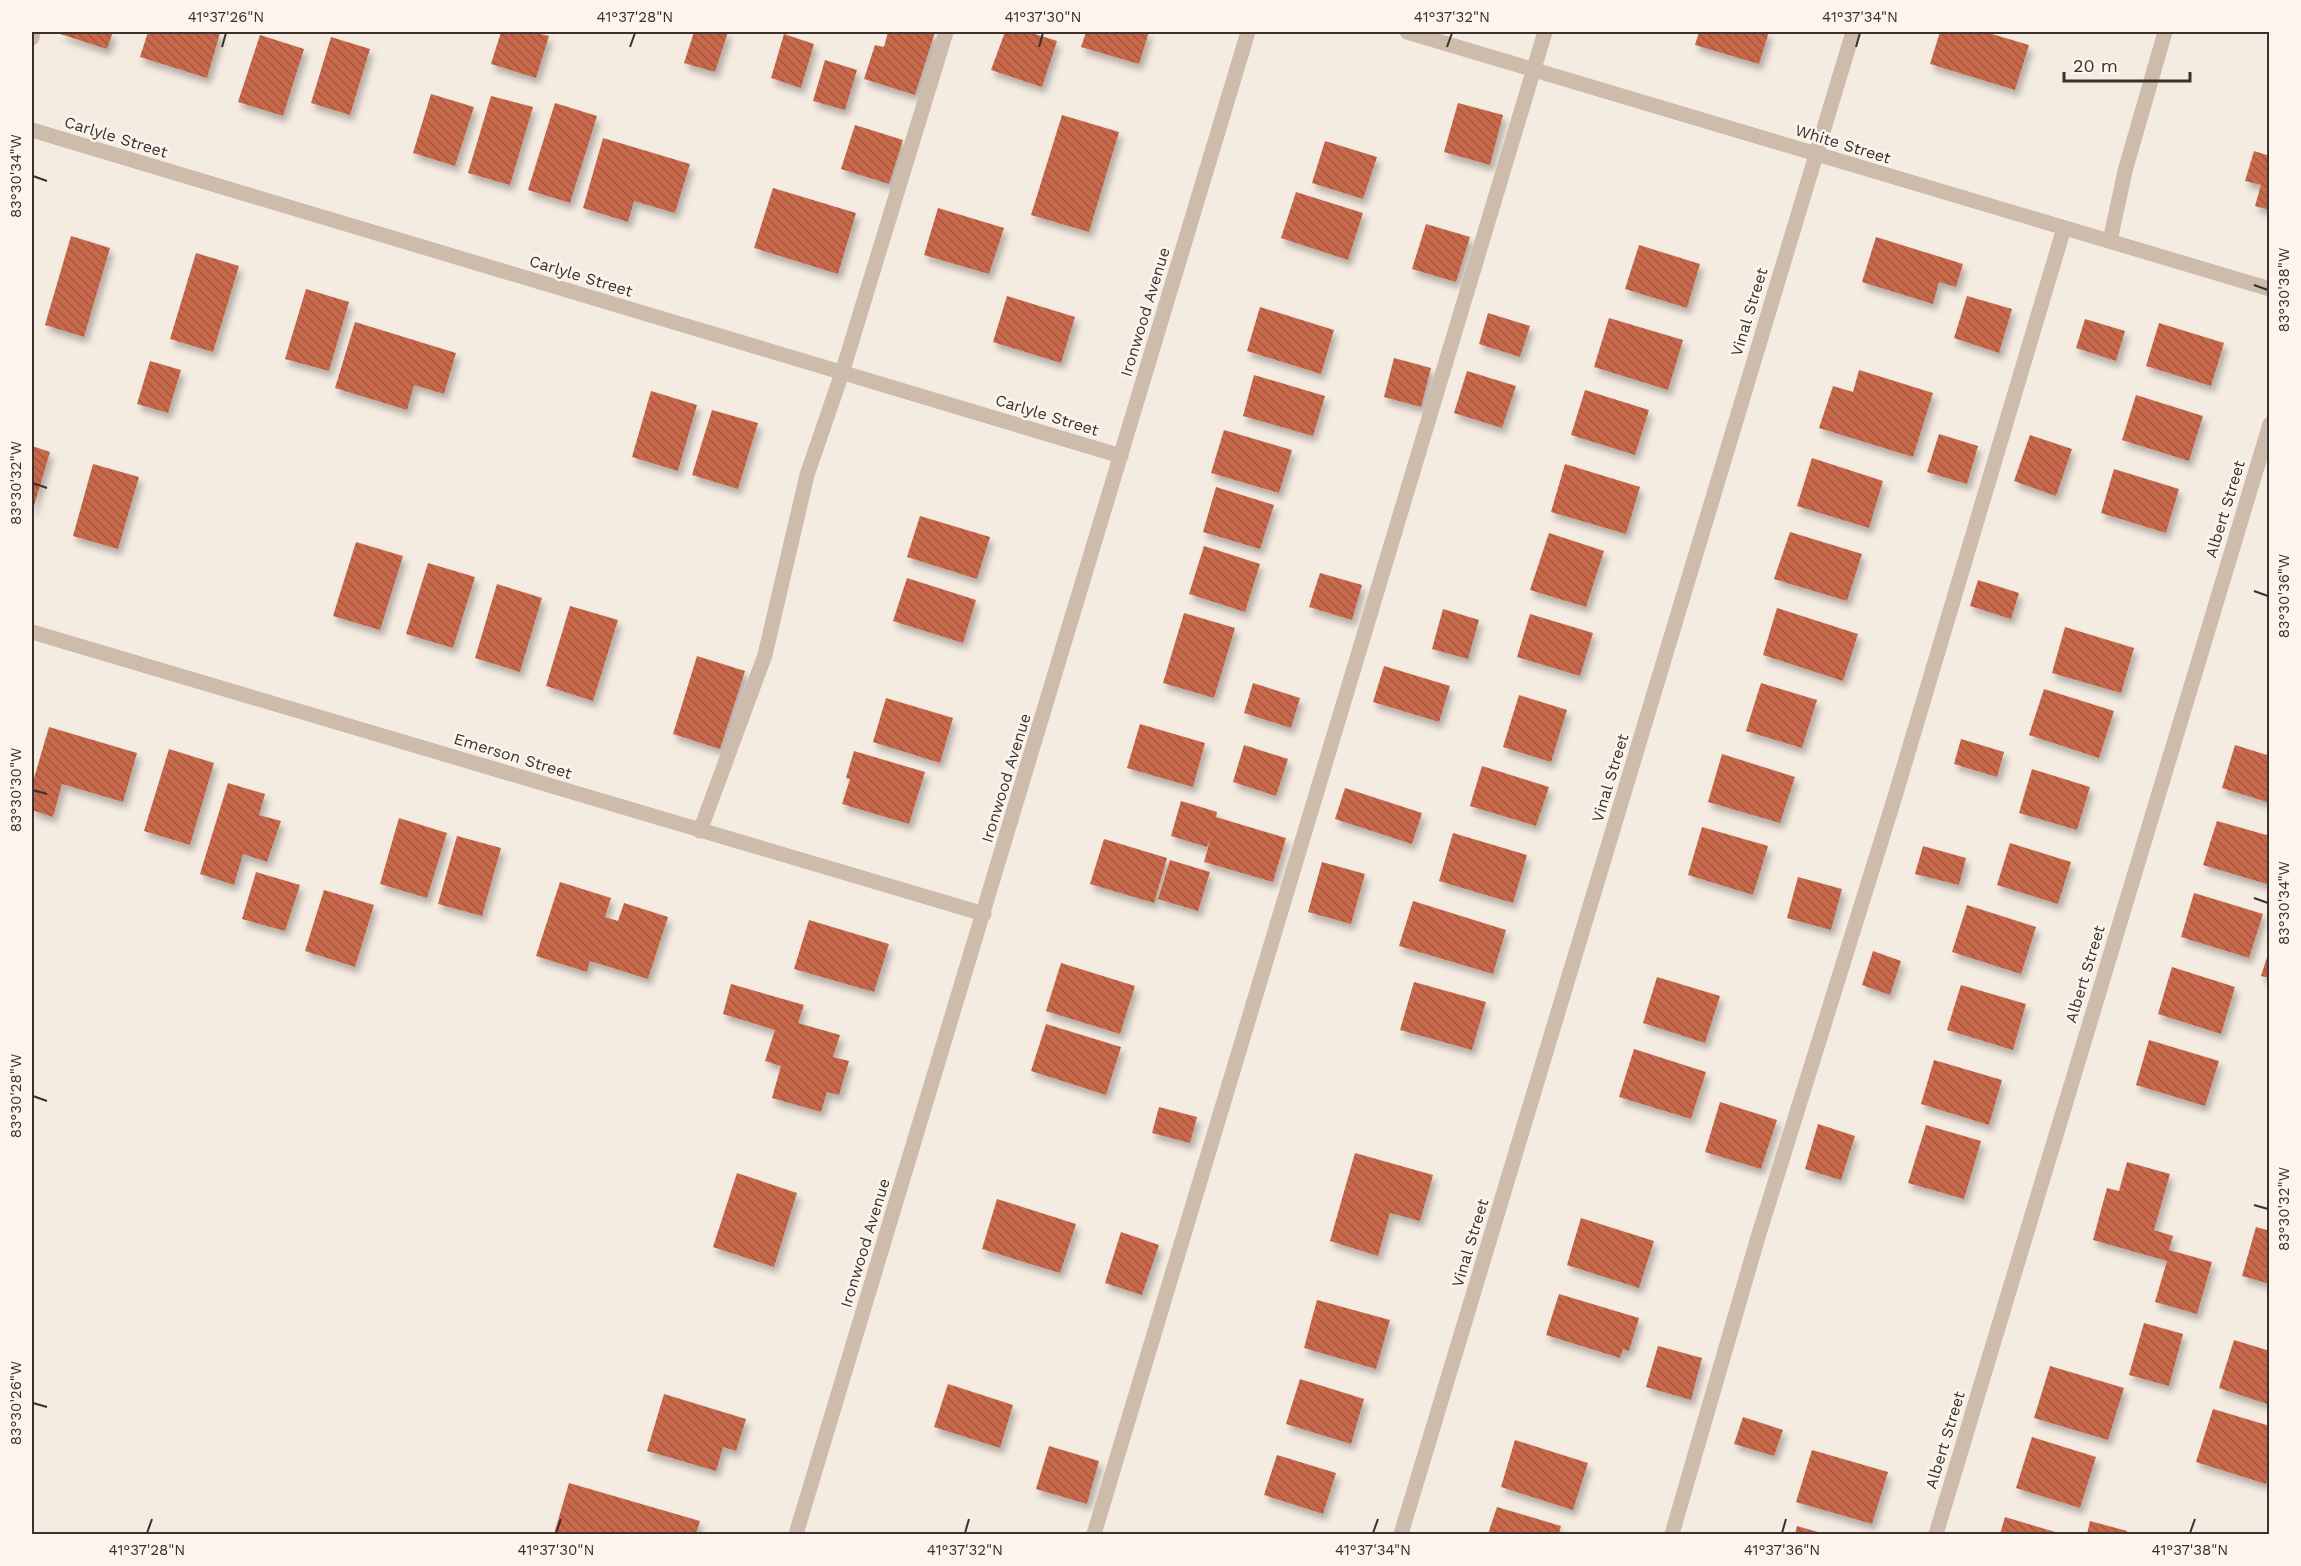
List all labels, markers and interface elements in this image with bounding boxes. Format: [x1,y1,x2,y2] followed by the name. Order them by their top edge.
[188,8,264,26] text: 41°37'26"N
[597,8,673,26] text: 41°37'28"N
[1005,8,1081,26] text: 41°37'30"N
[1414,8,1490,26] text: 41°37'32"N
[1822,8,1898,26] text: 41°37'34"N
[2064,45,2190,83] scale bar
[2073,55,2118,76] text: 20 m
[62,112,170,162] street label: Carlyle Street
[1793,120,1893,168] street label: White Street
[7,134,25,218] text: 83°30'34"W
[1116,245,1174,379] street label: Ironwood Avenue
[2275,248,2293,332] text: 83°30'38"W
[527,251,635,301] street label: Carlyle Street
[1727,265,1772,359] street label: Vinal Street
[993,390,1101,440] street label: Carlyle Street
[7,441,25,525] text: 83°30'32"W
[2201,458,2249,560] street label: Albert Street
[2275,554,2293,638] text: 83°30'36"W
[977,711,1035,845] street label: Ironwood Avenue
[452,729,575,783] street label: Emerson Street
[1588,731,1633,825] street label: Vinal Street
[7,748,25,832] text: 83°30'30"W
[2275,861,2293,945] text: 83°30'34"W
[2061,923,2109,1025] street label: Albert Street
[7,1054,25,1138] text: 83°30'28"W
[2275,1167,2293,1251] text: 83°30'32"W
[836,1176,894,1310] street label: Ironwood Avenue
[1448,1196,1493,1290] street label: Vinal Street
[7,1361,25,1445] text: 83°30'26"W
[1921,1389,1969,1491] street label: Albert Street
[109,1541,185,1559] text: 41°37'28"N
[518,1541,594,1559] text: 41°37'30"N
[927,1541,1003,1559] text: 41°37'32"N
[1335,1541,1411,1559] text: 41°37'34"N
[1744,1541,1820,1559] text: 41°37'36"N
[2152,1541,2228,1559] text: 41°37'38"N

